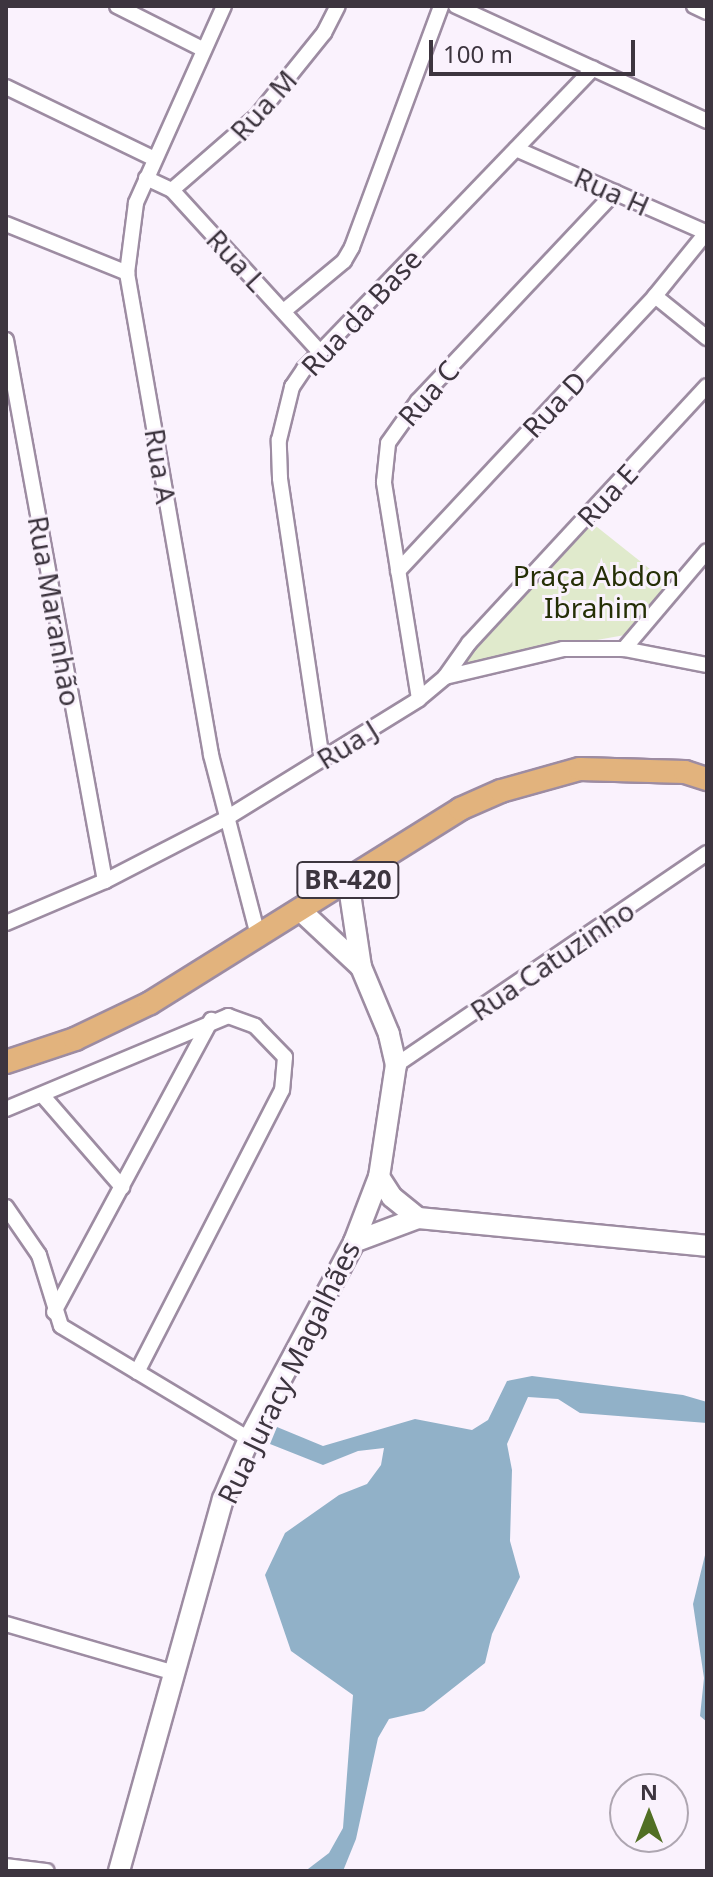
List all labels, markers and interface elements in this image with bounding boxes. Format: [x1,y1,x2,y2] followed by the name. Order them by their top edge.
[433,24,639,74] scale bar
[443,37,513,70] text: 100 m
[223,63,303,147] street label: Rua M
[569,160,655,222] street label: Rua H
[200,222,274,298] street label: Rua L
[294,242,428,382] street label: Rua da Base
[391,354,465,432] street label: Rua C
[515,364,593,444] street label: Rua D
[138,426,184,506] street label: Rua A
[570,457,644,533] street label: Rua E
[22,513,88,709] street label: Rua Maranhão
[513,558,679,624] park label: Praça Abdon Ibrahim
[310,712,384,776] street label: Rua J
[296,858,400,902] road number: BR-420
[464,893,640,1027] street label: Rua Catuzinho
[210,1235,366,1509] street label: Rua Juracy Magalhães
[609,1773,689,1853] north arrow
[640,1776,658,1806] text: N

